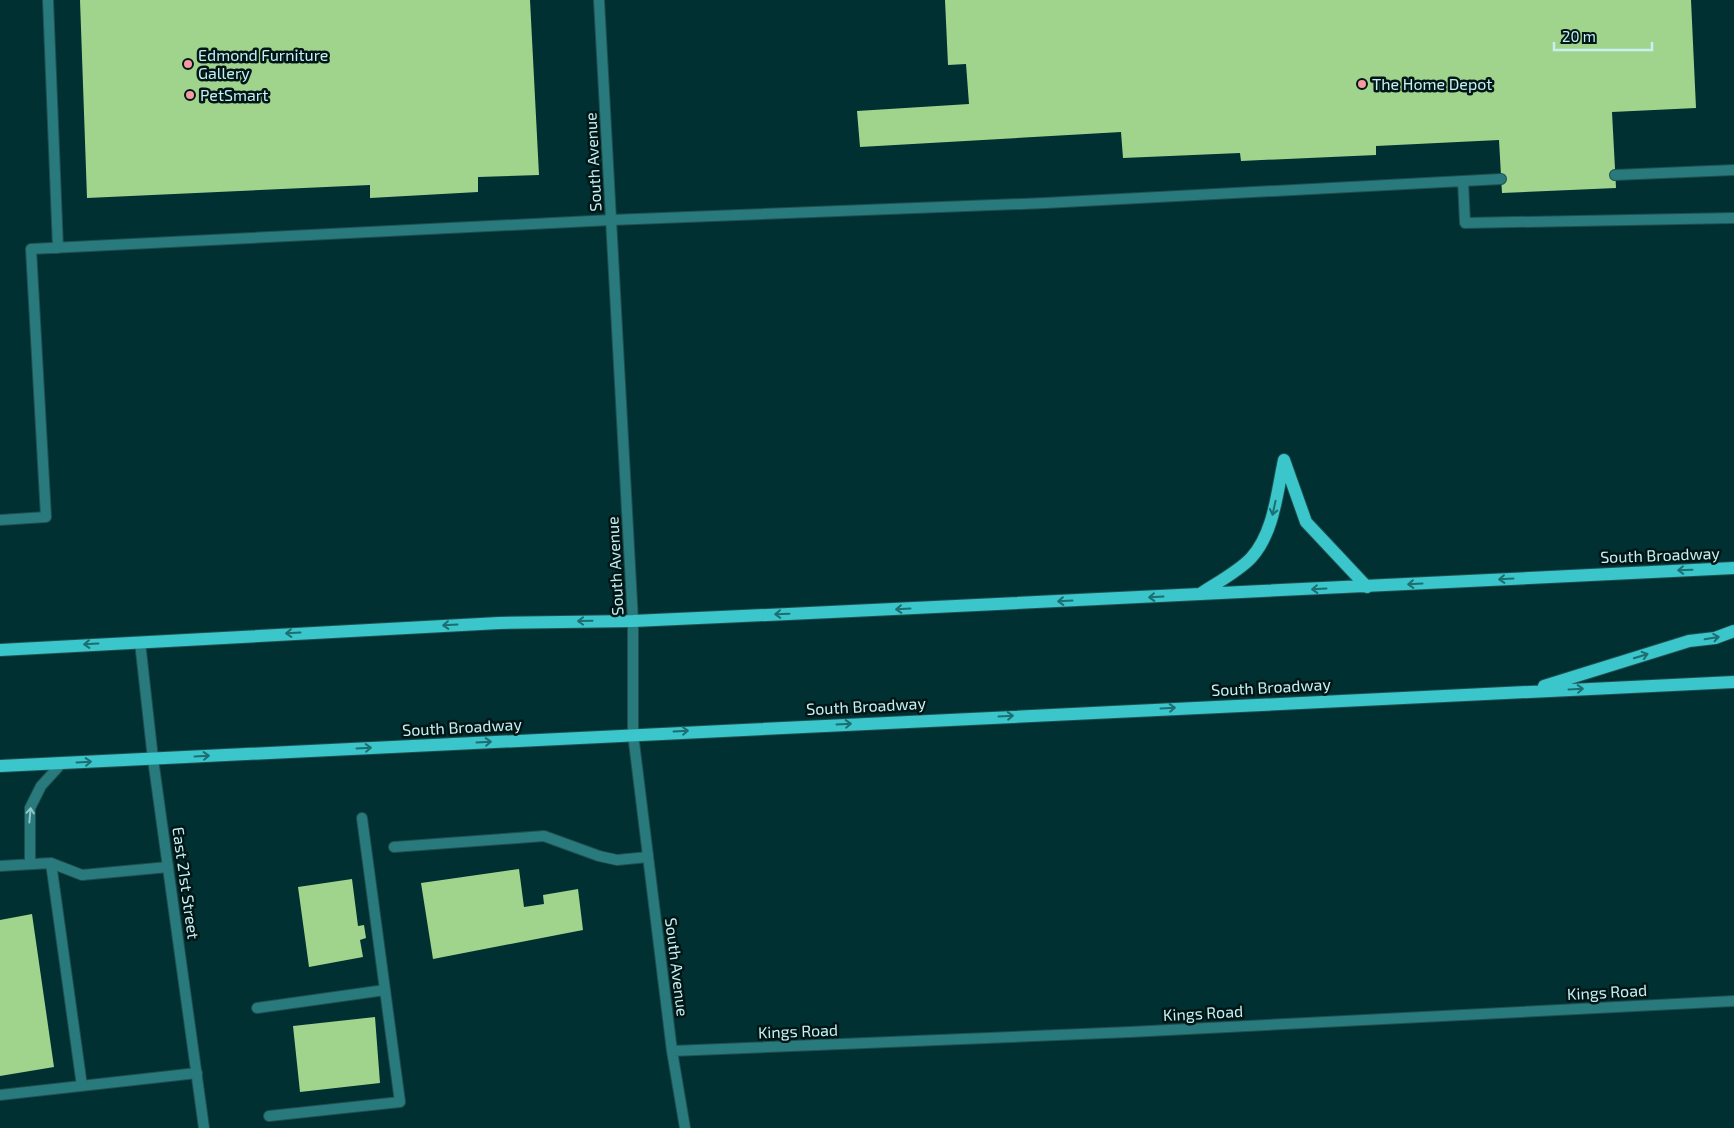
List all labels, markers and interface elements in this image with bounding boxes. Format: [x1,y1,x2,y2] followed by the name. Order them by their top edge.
[1554,20,1652,52] scale bar
[1562,27,1596,45] text: 20 m
[198,45,328,82] place label: Edmond Furniture Gallery
[182,58,194,70] marker: Edmond Furniture Gallery
[1372,74,1492,93] place label: The Home Depot
[1356,78,1368,90] marker: The Home Depot
[200,85,268,104] place label: PetSmart
[184,89,196,101] marker: PetSmart
[580,112,605,212] street label: South Avenue
[1269,499,1278,515] one-way arrow
[602,516,627,616] street label: South Avenue
[1600,543,1721,566] street label: South Broadway
[1678,566,1694,575] one-way arrow
[1498,574,1514,583] one-way arrow
[1407,579,1423,588] one-way arrow
[1311,584,1327,594] one-way arrow
[1149,592,1165,601] one-way arrow
[1057,597,1073,606] one-way arrow
[895,604,911,614] one-way arrow
[775,610,791,619] one-way arrow
[577,616,593,626] one-way arrow
[442,621,458,630] one-way arrow
[286,629,302,638] one-way arrow
[1704,632,1720,642] one-way arrow
[84,640,100,649] one-way arrow
[1633,650,1649,660] one-way arrow
[1211,674,1332,699] street label: South Broadway
[1568,684,1584,693] one-way arrow
[806,693,927,718] street label: South Broadway
[1160,703,1176,713] one-way arrow
[998,711,1014,720] one-way arrow
[402,714,523,739] street label: South Broadway
[835,719,851,728] one-way arrow
[673,727,689,736] one-way arrow
[475,737,491,746] one-way arrow
[356,743,372,752] one-way arrow
[194,752,210,761] one-way arrow
[75,758,91,767] one-way arrow
[26,808,35,824] one-way arrow
[169,826,204,940] street label: East 21st Street
[662,916,693,1017] street label: South Avenue
[1566,980,1648,1003] street label: Kings Road
[1162,1001,1244,1024] street label: Kings Road
[758,1020,838,1041] street label: Kings Road

